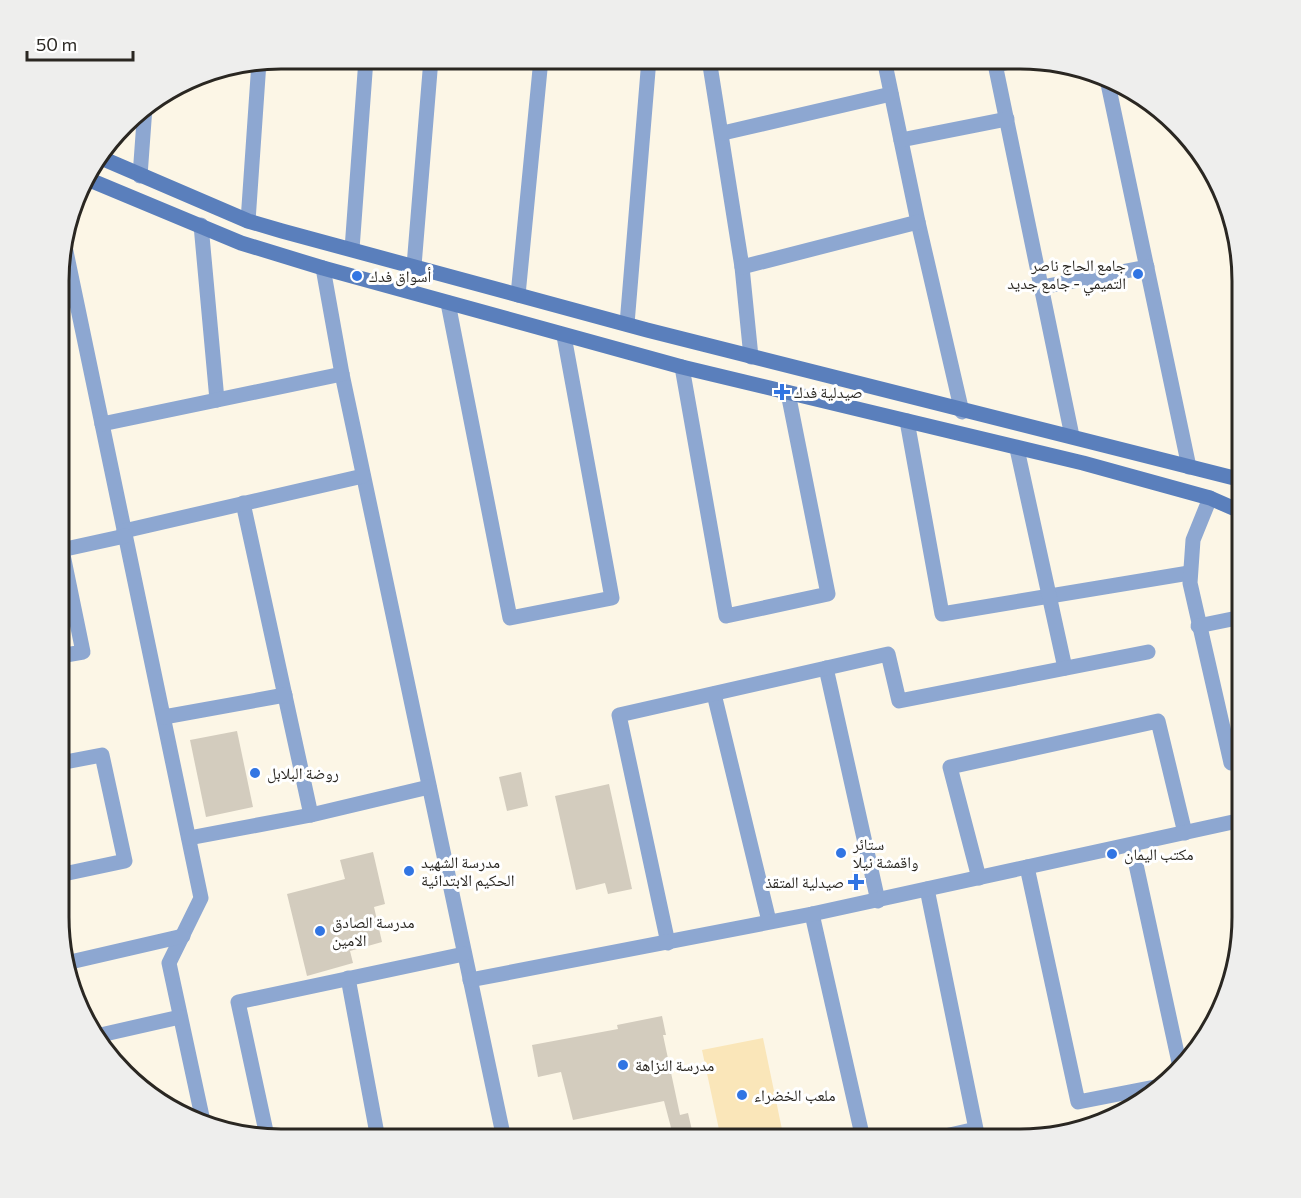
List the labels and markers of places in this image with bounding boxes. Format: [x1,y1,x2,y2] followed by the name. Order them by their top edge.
[1007,255,1126,296] place label: جامع الحاج ناصر التميمي - جامع جديد
[369,266,431,287] place label: أسواق فدك
[1131,267,1145,281] marker: جامع الحاج ناصر التميمي - جامع جديد
[350,269,364,283] marker: أسواق فدك
[794,382,863,401] place label: صيدلية فدك
[775,385,789,399] marker: صيدلية فدك
[267,763,339,784] place label: روضة البلابل
[248,766,262,780] marker: روضة البلابل
[852,834,918,872] place label: ستائر واقمشة نيلا
[1124,844,1194,865] place label: مكتب اليمان
[834,846,848,860] marker: ستائر واقمشة نيلا
[1105,847,1119,861] marker: مكتب اليمان
[421,852,515,891] place label: مدرسة الشهيد الحكيم الابتدائية
[402,864,416,878] marker: مدرسة الشهيد الحكيم الابتدائية
[765,872,844,891] place label: صيدلية المتقذ
[849,875,863,889] marker: صيدلية المتقذ
[332,912,415,951] place label: مدرسة الصادق الامين
[313,924,327,938] marker: مدرسة الصادق الامين
[635,1055,714,1075] place label: مدرسة النزاهة
[616,1058,630,1072] marker: مدرسة النزاهة
[754,1085,836,1105] place label: ملعب الخضراء
[735,1088,749,1102] marker: ملعب الخضراء

